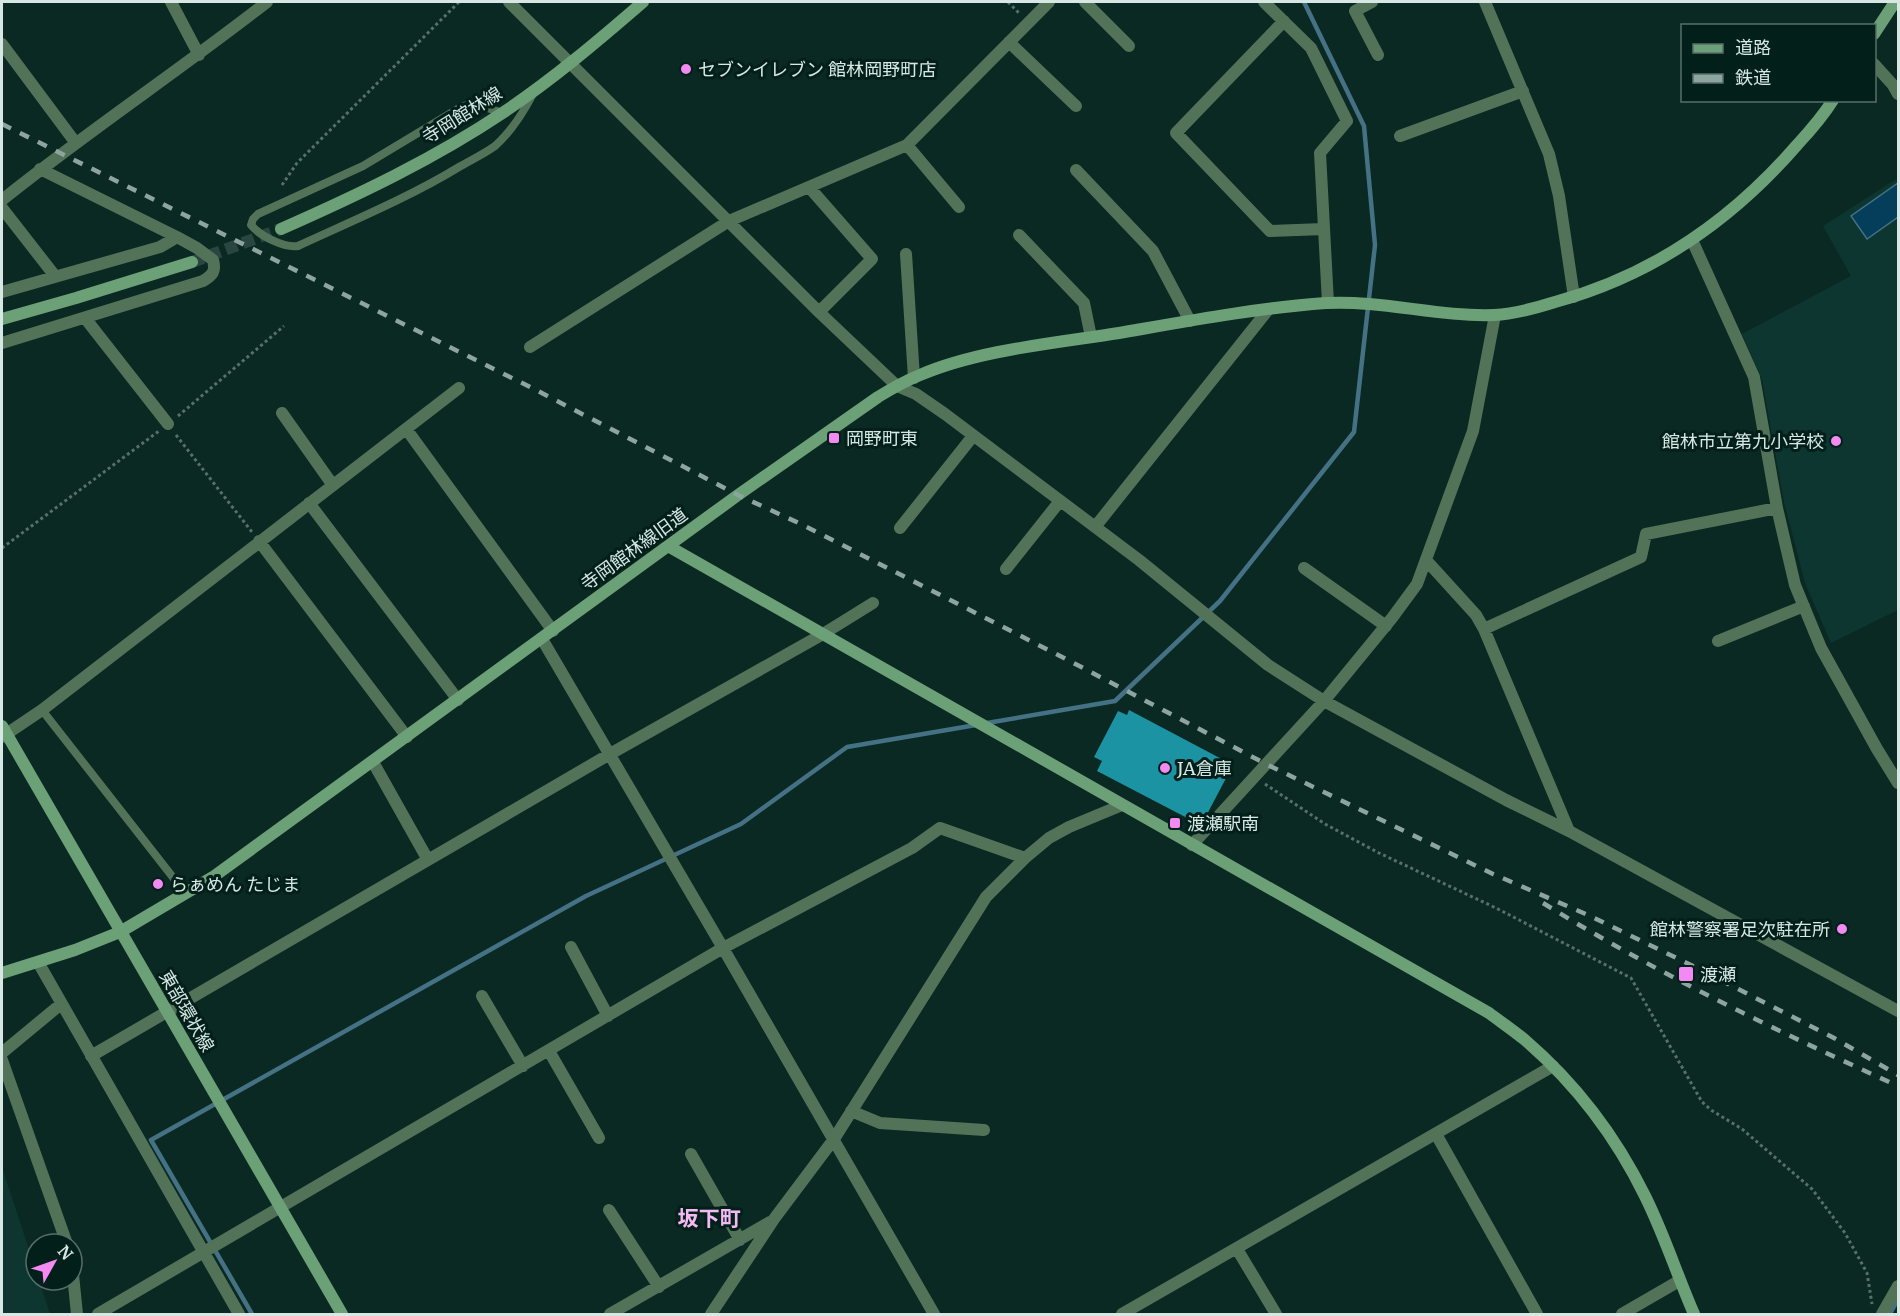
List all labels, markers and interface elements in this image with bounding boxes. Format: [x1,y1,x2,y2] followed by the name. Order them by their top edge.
[1681,24,1876,102] legend
[1735,36,1771,59] text: 道路
[698,58,936,81] place label: セブンイレブン 館林岡野町店
[679,62,693,76] marker: セブンイレブン 館林岡野町店
[1735,66,1771,89] text: 鉄道
[418,81,506,149] street label: 寺岡館林線
[846,427,918,450] place label: 岡野町東
[1662,430,1824,453] place label: 館林市立第九小学校
[827,431,841,445] marker: 岡野町東
[1829,434,1843,448] marker: 館林市立第九小学校
[576,503,692,595] street label: 寺岡館林線旧道
[1176,757,1232,780] place label: JA倉庫
[1158,761,1172,775] marker: JA倉庫
[1187,812,1259,835] place label: 渡瀬駅南
[1168,816,1182,830] marker: 渡瀬駅南
[170,873,300,896] place label: らぁめん たじま
[151,877,165,891] marker: らぁめん たじま
[1650,918,1830,941] place label: 館林警察署足次駐在所
[1835,922,1849,936] marker: 館林警察署足次駐在所
[1700,963,1736,986] place label: 渡瀬
[1677,965,1695,983] marker: 渡瀬
[155,966,219,1056] street label: 東部環状線
[678,1205,741,1232] district label: 坂下町
[24,1232,84,1292] north arrow
[54,1241,77,1264] text: N

